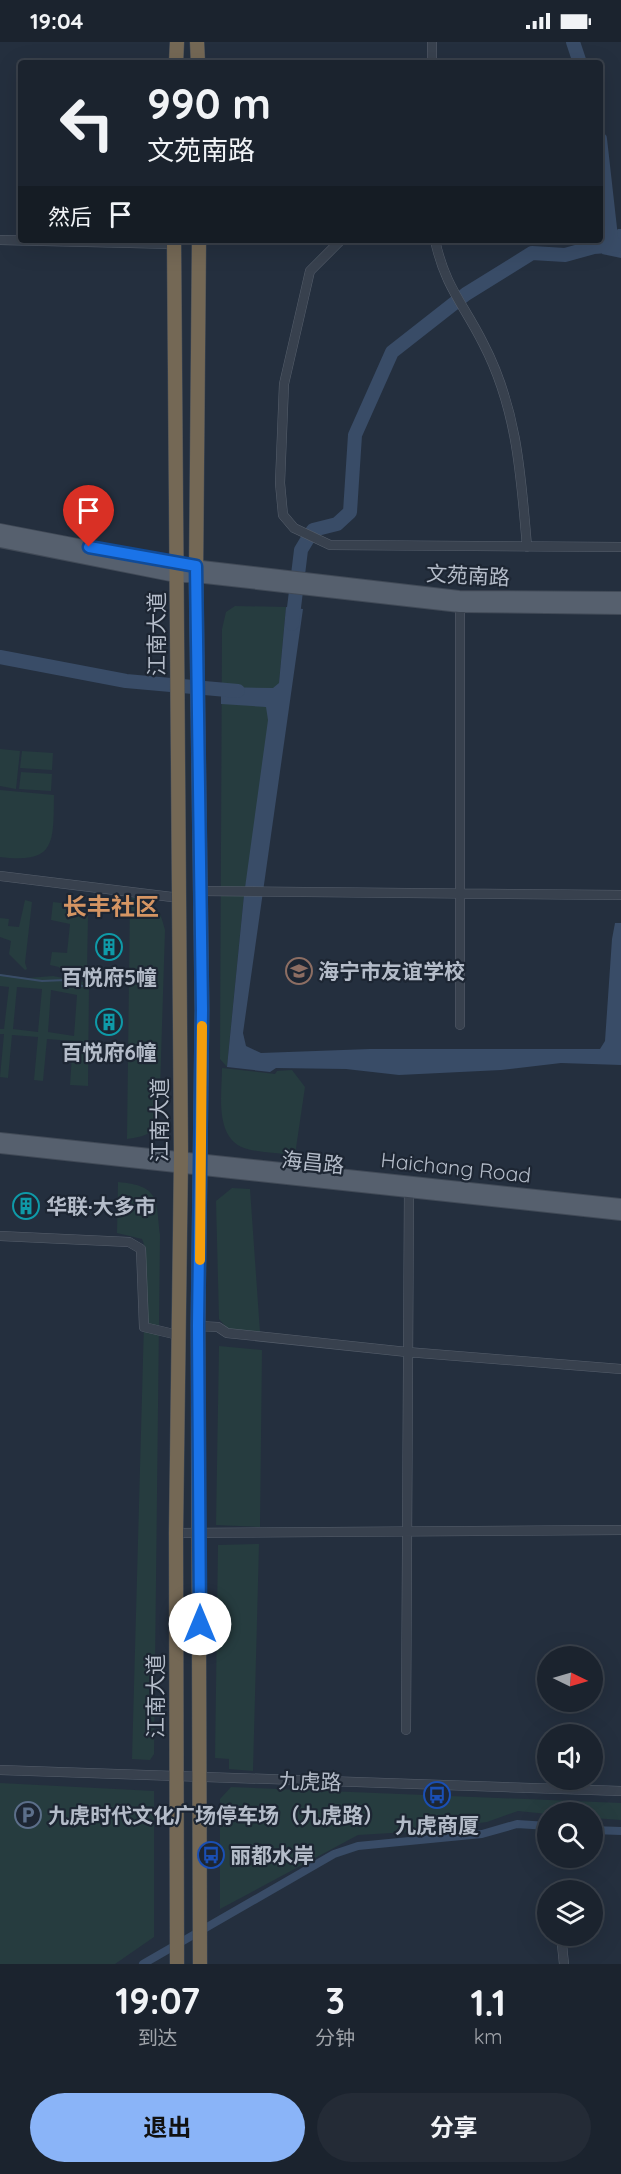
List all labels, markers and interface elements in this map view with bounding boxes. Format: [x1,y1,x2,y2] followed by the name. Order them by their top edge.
[30,7,84,35] text: 19:04
[147,77,271,130] text: 990 m
[48,84,126,162] icon: left
[147,133,255,167] text: 文苑南路
[104,198,137,231] icon: arrive
[48,203,92,231] text: 然后
[63,485,114,547] pin
[72,494,105,527] icon: arrive
[425,560,511,590] street label: 文苑南路
[143,592,169,676] street label: 江南大道
[63,891,159,921] district label: 长丰社区
[94,932,124,962] building icon: 百悦府5幢
[284,956,314,986] school or university icon: 海宁市友谊学校
[318,958,465,984] place label: 海宁市友谊学校
[61,964,157,990] place label: 百悦府5幢
[94,1007,124,1037] building icon: 百悦府6幢
[61,1039,157,1065] place label: 百悦府6幢
[146,1078,172,1162] street label: 江南大道
[280,1146,346,1178] street label: 海昌路
[380,1146,532,1188] street label: Haichang Road
[11,1191,41,1221] building icon: 华联·大多市
[46,1193,156,1219] place label: 华联·大多市
[168,1592,232,1656] position arrow
[537,1646,603,1712] north arrow
[537,1646,603,1946] map controls
[142,1654,168,1738] street label: 江南大道
[537,1724,603,1790] button: sound
[278,1767,342,1795] street label: 九虎路
[422,1780,452,1810] bus stop icon: 九虎商厦
[13,1800,43,1830] parking icon: 九虎时代文化广场停车场（九虎路）
[48,1802,384,1828] place label: 九虎时代文化广场停车场（九虎路）
[537,1802,603,1868] button: search
[395,1812,479,1838] place label: 九虎商厦
[196,1840,226,1870] bus stop icon: 丽都水岸
[230,1842,314,1868] place label: 丽都水岸
[537,1880,603,1946] button: layers
[115,1978,200,2023] text: 19:07
[326,1978,345,2023] text: 3
[471,1980,506,2025] text: 1.1
[474,2024,503,2049] text: km
[138,2025,178,2050] text: 到达
[315,2025,355,2050] text: 分钟
[30,2093,305,2162] button: 退出
[317,2093,591,2162] button: 分享

